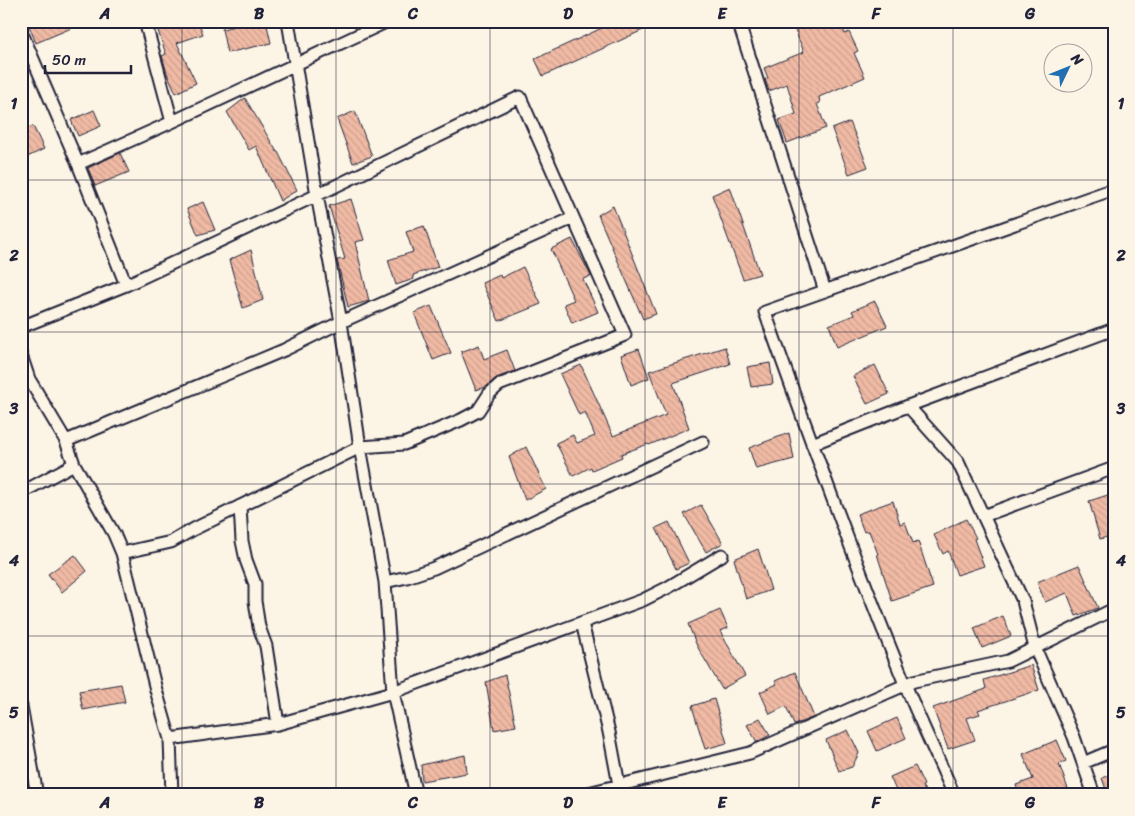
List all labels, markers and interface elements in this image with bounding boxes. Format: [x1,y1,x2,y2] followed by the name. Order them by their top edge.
[99,0,110,28] text: A
[254,0,265,28] text: B
[407,0,419,28] text: C
[563,0,573,28] text: D
[718,0,728,28] text: E
[871,0,882,28] text: F
[1024,0,1036,28] text: G
[45,42,131,74] scale bar
[1042,42,1092,92] north arrow
[52,47,87,73] text: 50 m
[1064,47,1090,72] text: N
[11,89,18,118] text: 1
[1118,89,1125,118] text: 1
[8,241,19,270] text: 2
[1115,241,1126,270] text: 2
[9,394,19,423] text: 3
[1116,394,1126,423] text: 3
[8,546,19,575] text: 4
[1115,546,1126,575] text: 4
[9,698,19,727] text: 5
[1116,698,1126,727] text: 5
[99,788,110,816] text: A
[254,788,265,816] text: B
[407,788,419,816] text: C
[563,788,573,816] text: D
[718,788,728,816] text: E
[871,788,882,816] text: F
[1024,788,1036,816] text: G

